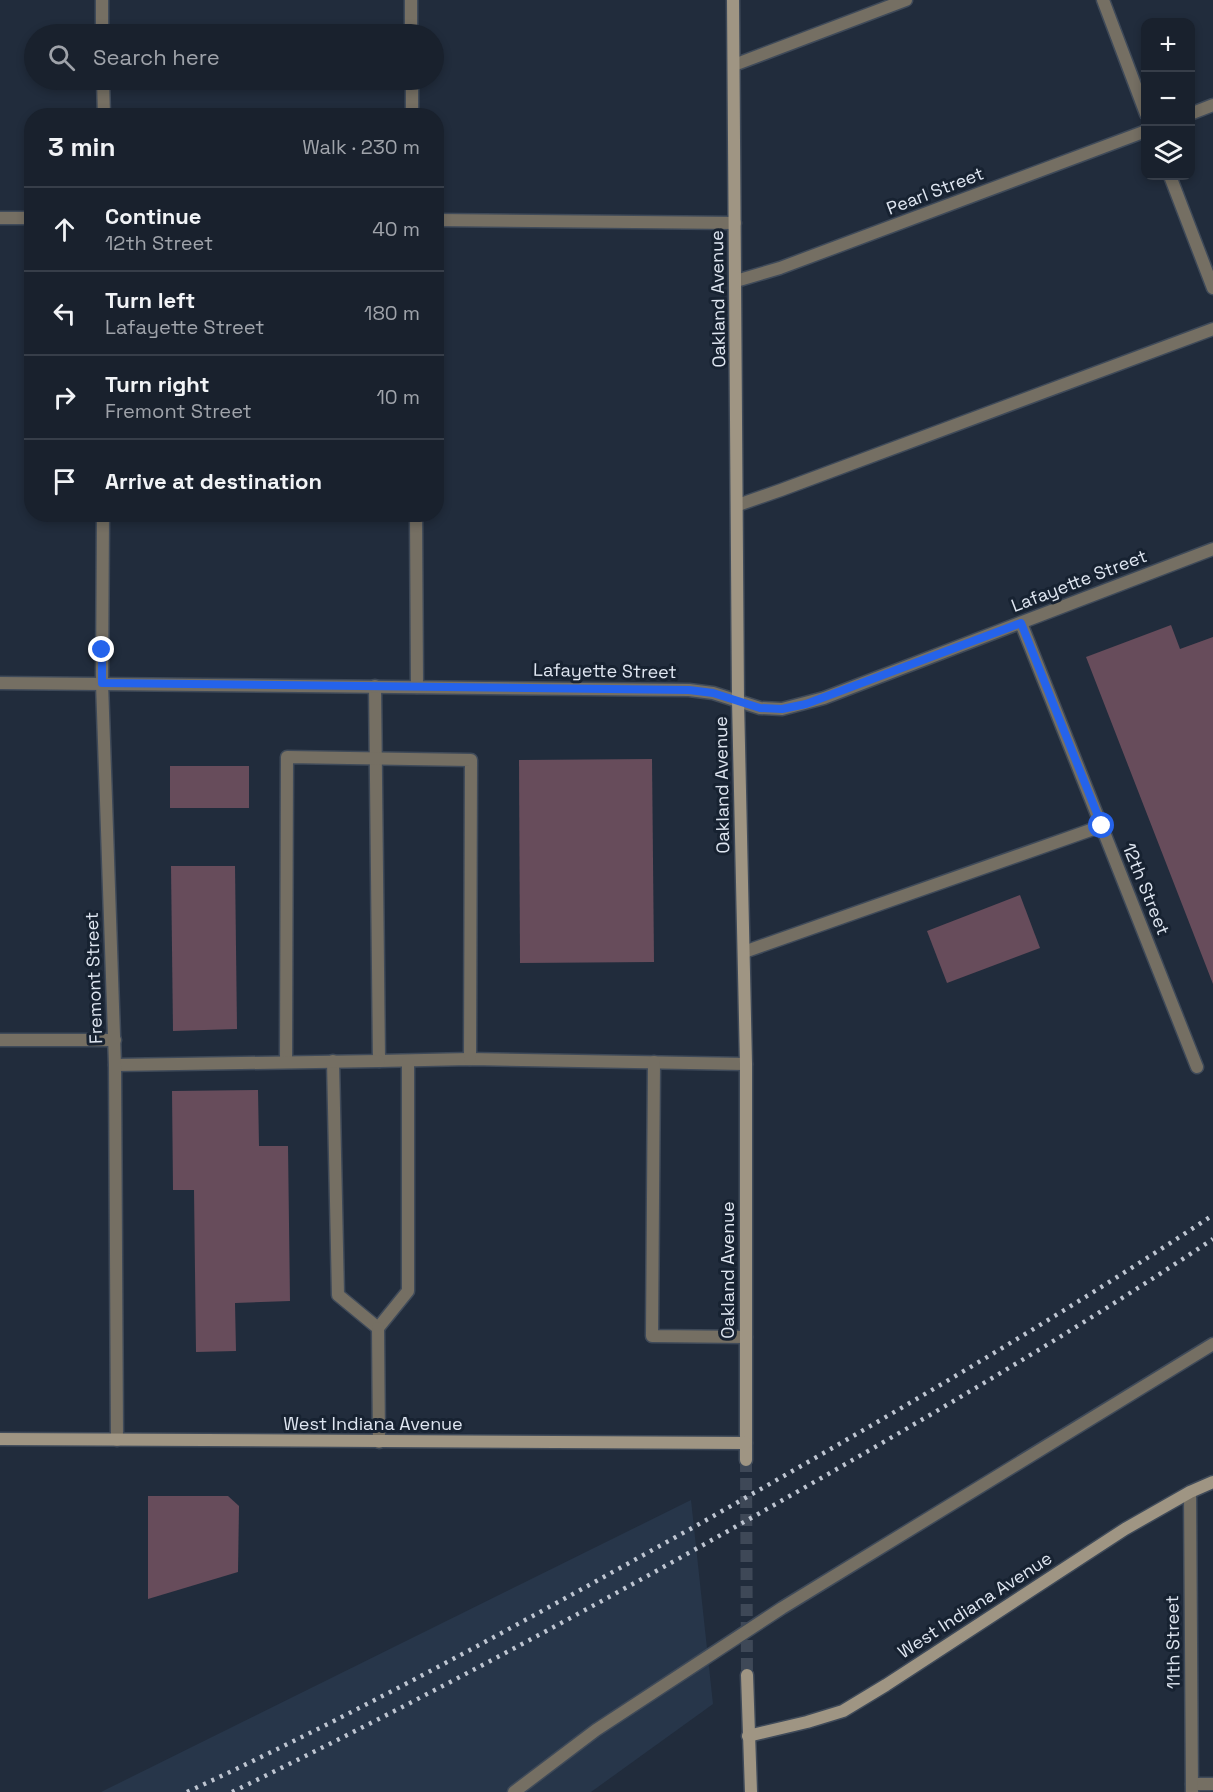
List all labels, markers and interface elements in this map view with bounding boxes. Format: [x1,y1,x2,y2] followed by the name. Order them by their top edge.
[1141,18,1195,180] map controls
[1141,18,1195,72] button: +
[24,24,444,90] search box
[45,41,78,74] icon: search
[93,43,220,71] text: Search here
[1141,72,1195,126] button: −
[1141,126,1195,180] button: layers
[48,130,116,164] text: 3 min
[302,134,420,160] text: Walk · 230 m
[883,161,987,220] street label: Pearl Street
[105,202,201,230] text: Continue
[48,213,81,246] icon: ahead
[372,216,420,242] text: 40 m
[105,230,213,256] text: 12th Street
[705,230,730,368] street label: Oakland Avenue
[105,286,195,314] text: Turn left
[48,297,81,330] icon: left
[364,300,420,326] text: 180 m
[105,314,265,340] text: Lafayette Street
[105,370,210,398] text: Turn right
[48,381,81,414] icon: right
[376,384,420,410] text: 10 m
[105,398,252,424] text: Fremont Street
[48,465,81,498] icon: arrive
[105,467,322,495] text: Arrive at destination
[1008,544,1150,617] street label: Lafayette Street
[88,636,114,662] route end
[533,658,677,683] street label: Lafayette Street
[709,716,734,854] street label: Oakland Avenue
[1088,812,1114,838] route start
[1118,839,1175,938] street label: 12th Street
[80,912,107,1044] street label: Fremont Street
[716,1201,739,1339] street label: Oakland Avenue
[283,1412,463,1435] street label: West Indiana Avenue
[893,1546,1056,1663] street label: West Indiana Avenue
[1160,1595,1185,1689] street label: 11th Street

